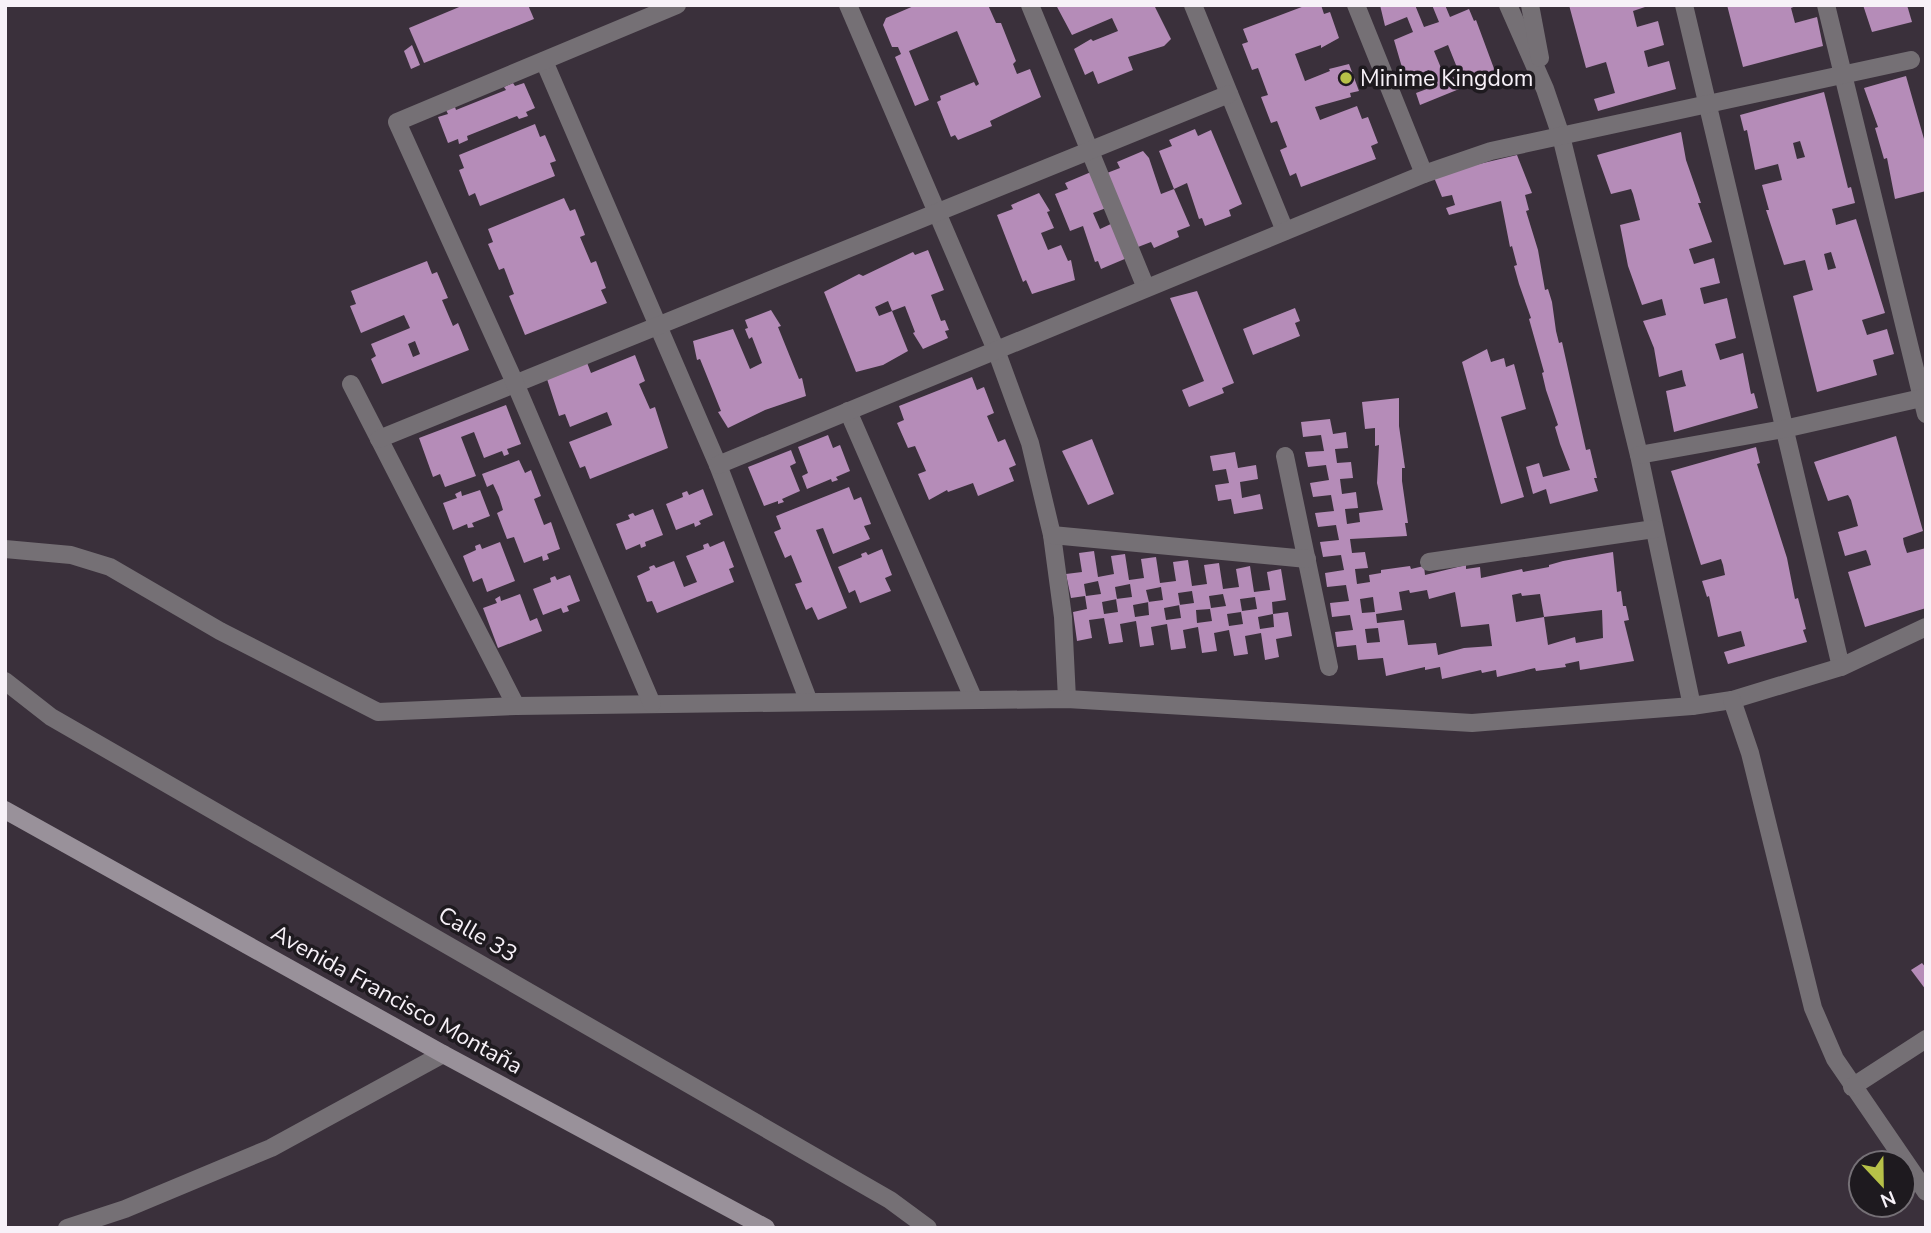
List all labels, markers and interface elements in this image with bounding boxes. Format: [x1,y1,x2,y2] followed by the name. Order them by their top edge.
[1360,63,1533,94] place label: Minime Kingdom
[1338,70,1354,86] marker: Minime Kingdom
[433,899,523,969] street label: Calle 33
[266,917,528,1082] street label: Avenida Francisco Montaña
[1847,1149,1917,1219] north arrow
[1877,1184,1899,1214] text: N

